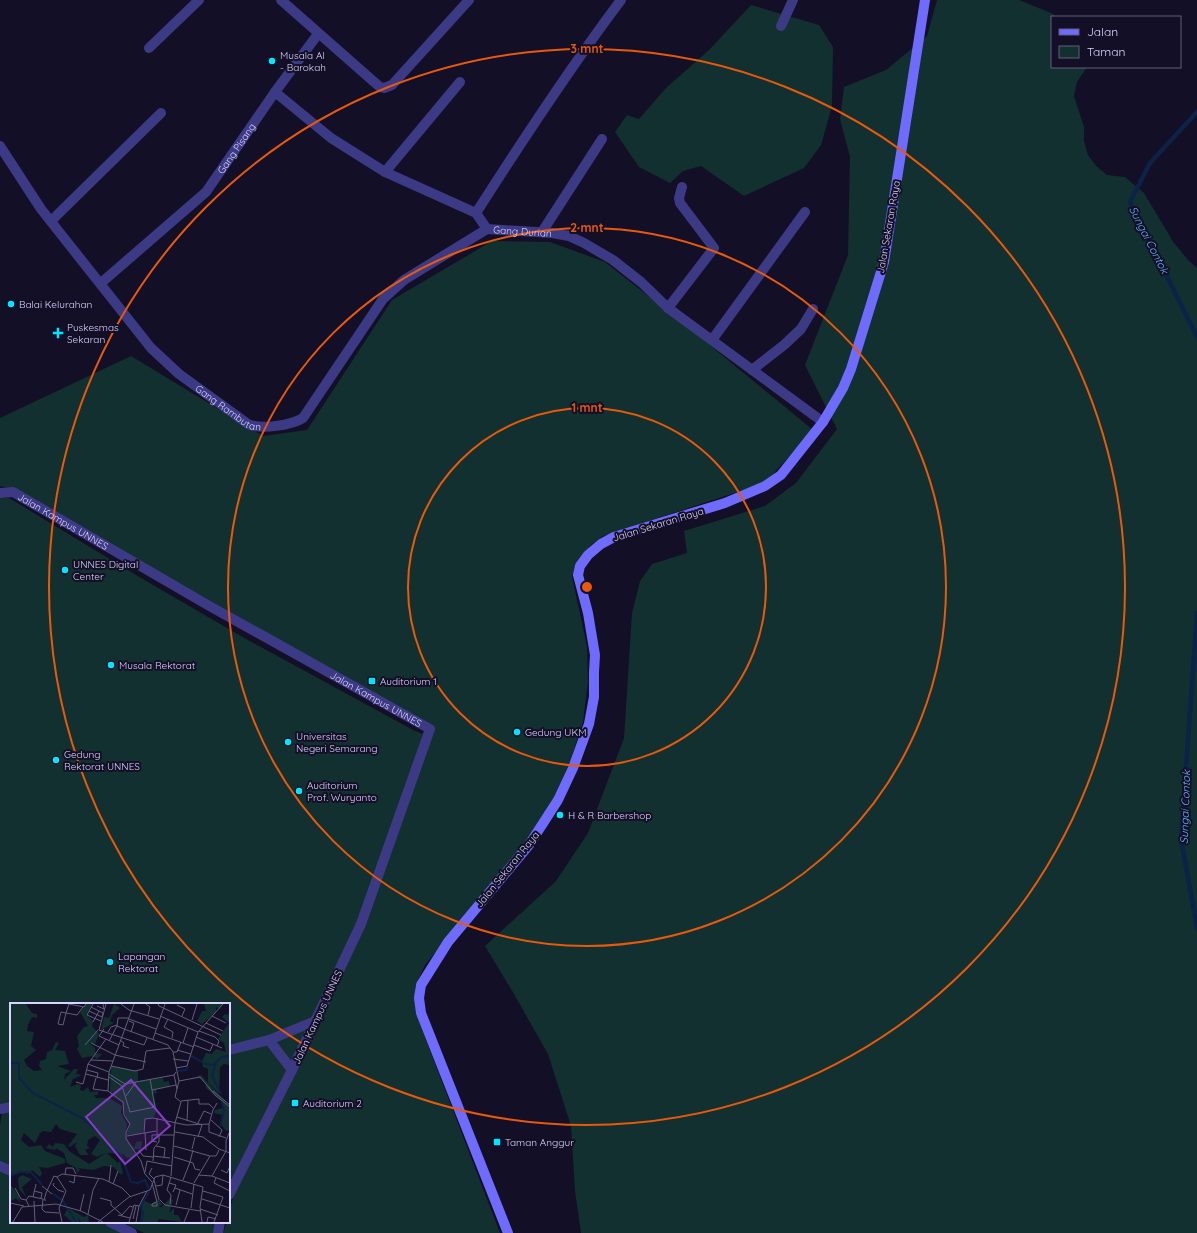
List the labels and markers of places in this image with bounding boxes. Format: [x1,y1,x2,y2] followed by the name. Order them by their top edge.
[280,49,326,74] place label: Musala Al - Barokah
[267,56,277,66] marker: Musala Al - Barokah
[19,298,92,311] place label: Balai Kelurahan
[6,299,16,309] marker: Balai Kelurahan
[67,321,119,346] place label: Puskesmas Sekaran
[52,327,64,339] marker: Puskesmas Sekaran
[73,558,138,583] place label: UNNES Digital Center
[60,565,70,575] marker: UNNES Digital Center
[580,580,594,594] centre of rings
[119,659,196,672] place label: Musala Rektorat
[106,660,116,670] marker: Musala Rektorat
[380,675,437,688] place label: Auditorium 1
[367,676,377,686] marker: Auditorium 1
[525,726,586,739] place label: Gedung UKM
[512,727,522,737] marker: Gedung UKM
[296,730,378,755] place label: Universitas Negeri Semarang
[283,737,293,747] marker: Universitas Negeri Semarang
[64,748,140,773] place label: Gedung Rektorat UNNES
[51,755,61,765] marker: Gedung Rektorat UNNES
[307,779,377,804] place label: Auditorium Prof. Wuryanto
[294,786,304,796] marker: Auditorium Prof. Wuryanto
[568,809,651,822] place label: H & R Barbershop
[555,810,565,820] marker: H & R Barbershop
[118,950,165,975] place label: Lapangan Rektorat
[105,957,115,967] marker: Lapangan Rektorat
[303,1097,362,1110] place label: Auditorium 2
[290,1098,300,1108] marker: Auditorium 2
[505,1136,574,1149] place label: Taman Anggur
[492,1137,502,1147] marker: Taman Anggur

